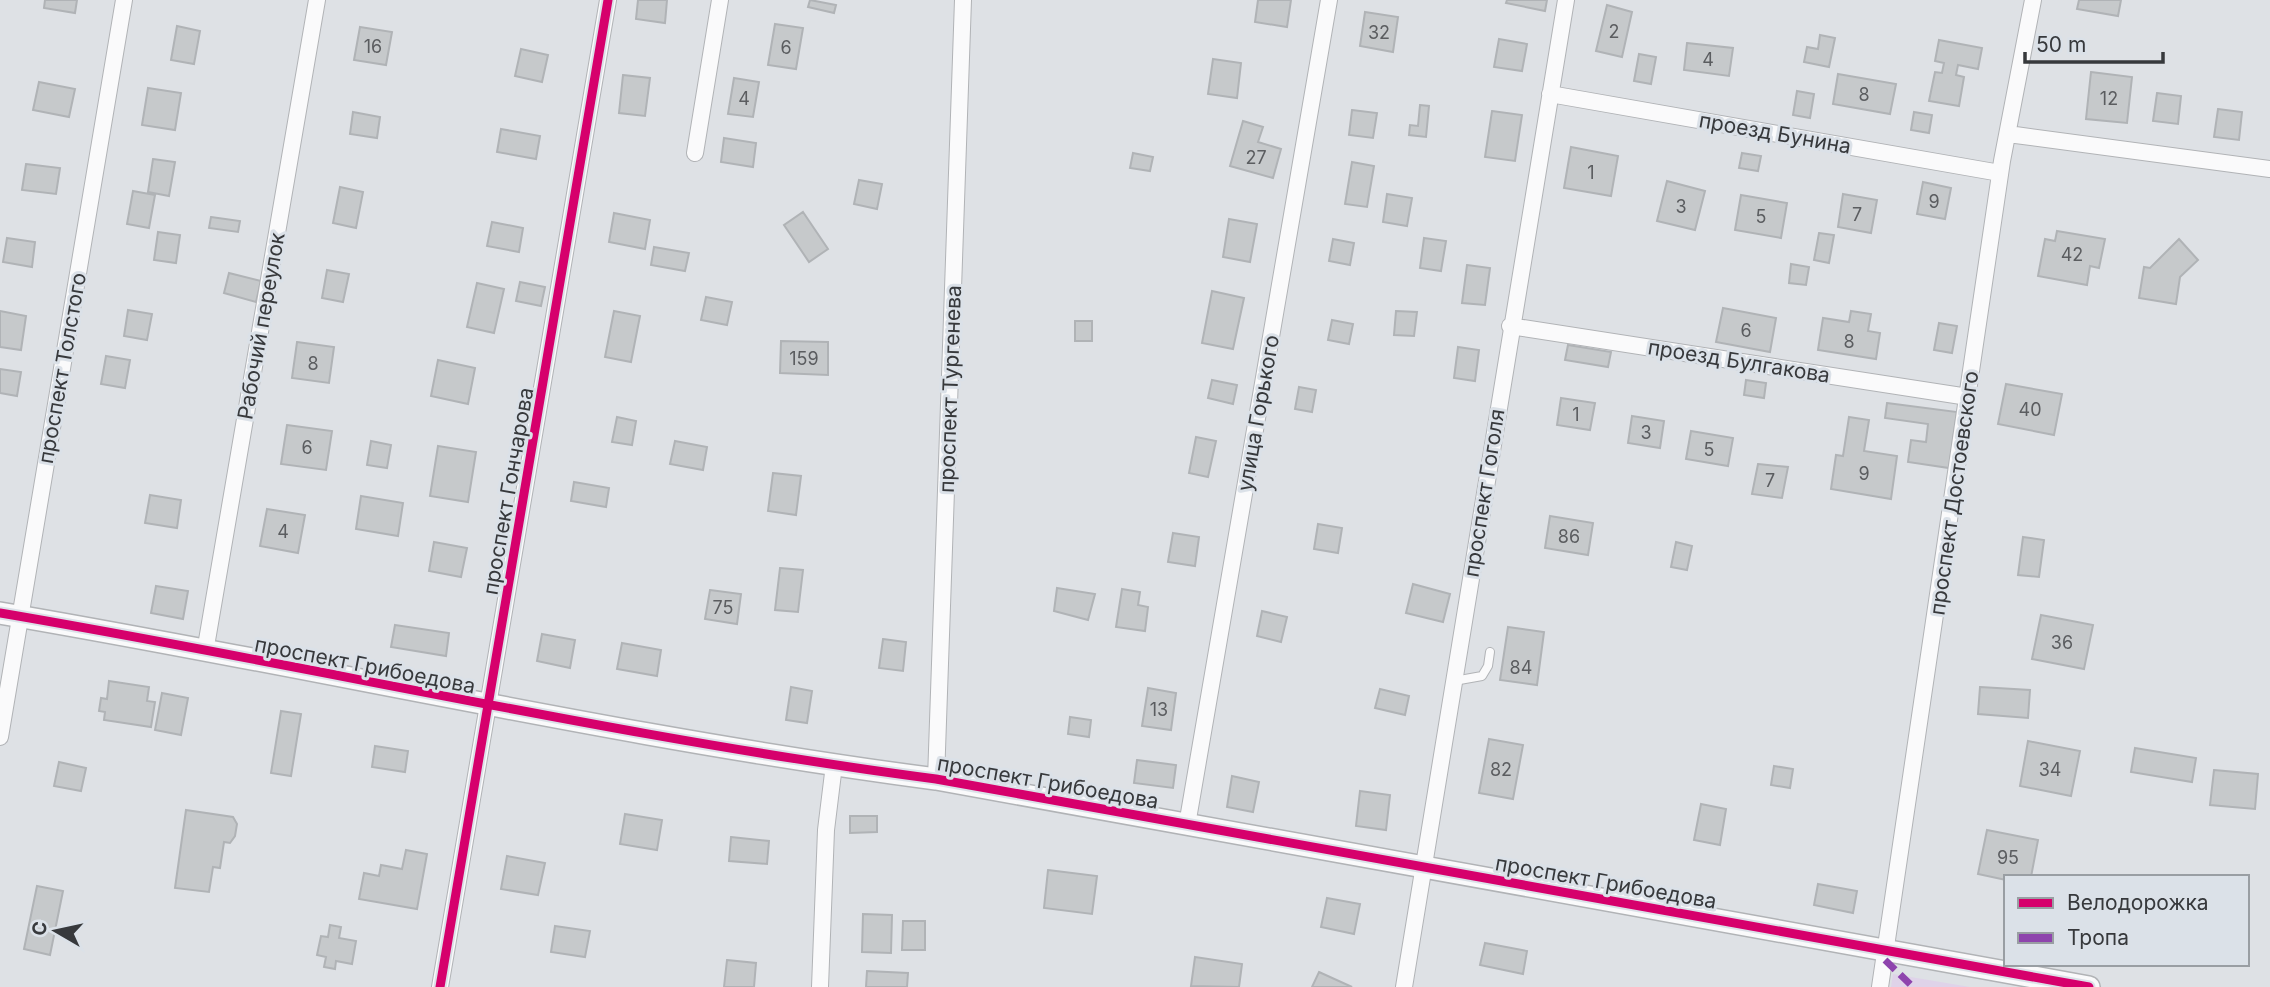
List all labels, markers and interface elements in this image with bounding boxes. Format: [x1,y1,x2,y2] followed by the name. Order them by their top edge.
[1609,21,1619,42] house number: 2
[2025,21,2163,65] scale bar
[1368,22,1390,43] house number: 32
[2036,32,2086,57] text: 50 m
[364,36,382,57] house number: 16
[780,37,792,58] house number: 6
[1702,49,1714,70] house number: 4
[1858,84,1870,105] house number: 8
[738,88,750,109] house number: 4
[2100,88,2118,109] house number: 12
[1697,107,1853,159] street label: проезд Бунина
[1245,147,1267,168] house number: 27
[1587,162,1595,183] house number: 1
[1928,191,1940,212] house number: 9
[1675,196,1687,217] house number: 3
[1852,204,1862,225] house number: 7
[1756,206,1766,227] house number: 5
[232,230,290,421] street label: Рабочий переулок
[2061,244,2083,265] house number: 42
[33,271,91,465] street label: проспект Толстого
[934,285,966,493] street label: проспект Тургенева
[1740,320,1752,341] house number: 6
[1843,331,1855,352] house number: 8
[1232,333,1284,493] street label: улица Горького
[1646,334,1832,388] street label: проезд Булгакова
[789,348,819,369] house number: 159
[307,353,319,374] house number: 8
[1924,369,1984,617] street label: проспект Достоевского
[477,385,539,597] street label: проспект Гончарова
[2019,399,2041,420] house number: 40
[1572,404,1580,425] house number: 1
[1458,407,1510,579] street label: проспект Гоголя
[1640,422,1652,443] house number: 3
[301,437,313,458] house number: 6
[1704,439,1714,460] house number: 5
[1858,463,1870,484] house number: 9
[1765,470,1775,491] house number: 7
[277,521,289,542] house number: 4
[1558,526,1580,547] house number: 86
[713,597,733,618] house number: 75
[252,631,478,699] street label: проспект Грибоедова
[2051,632,2073,653] house number: 36
[1510,657,1532,678] house number: 84
[1150,699,1168,720] house number: 13
[935,750,1161,814] street label: проспект Грибоедова
[1490,759,1512,780] house number: 82
[2039,759,2061,780] house number: 34
[1997,847,2019,868] house number: 95
[1493,850,1719,914] street label: проспект Грибоедова
[2004,875,2249,966] legend
[2067,890,2209,915] text: Велодорожка
[21,896,91,966] north arrow
[27,920,52,937] text: С
[2067,925,2129,950] text: Тропа

